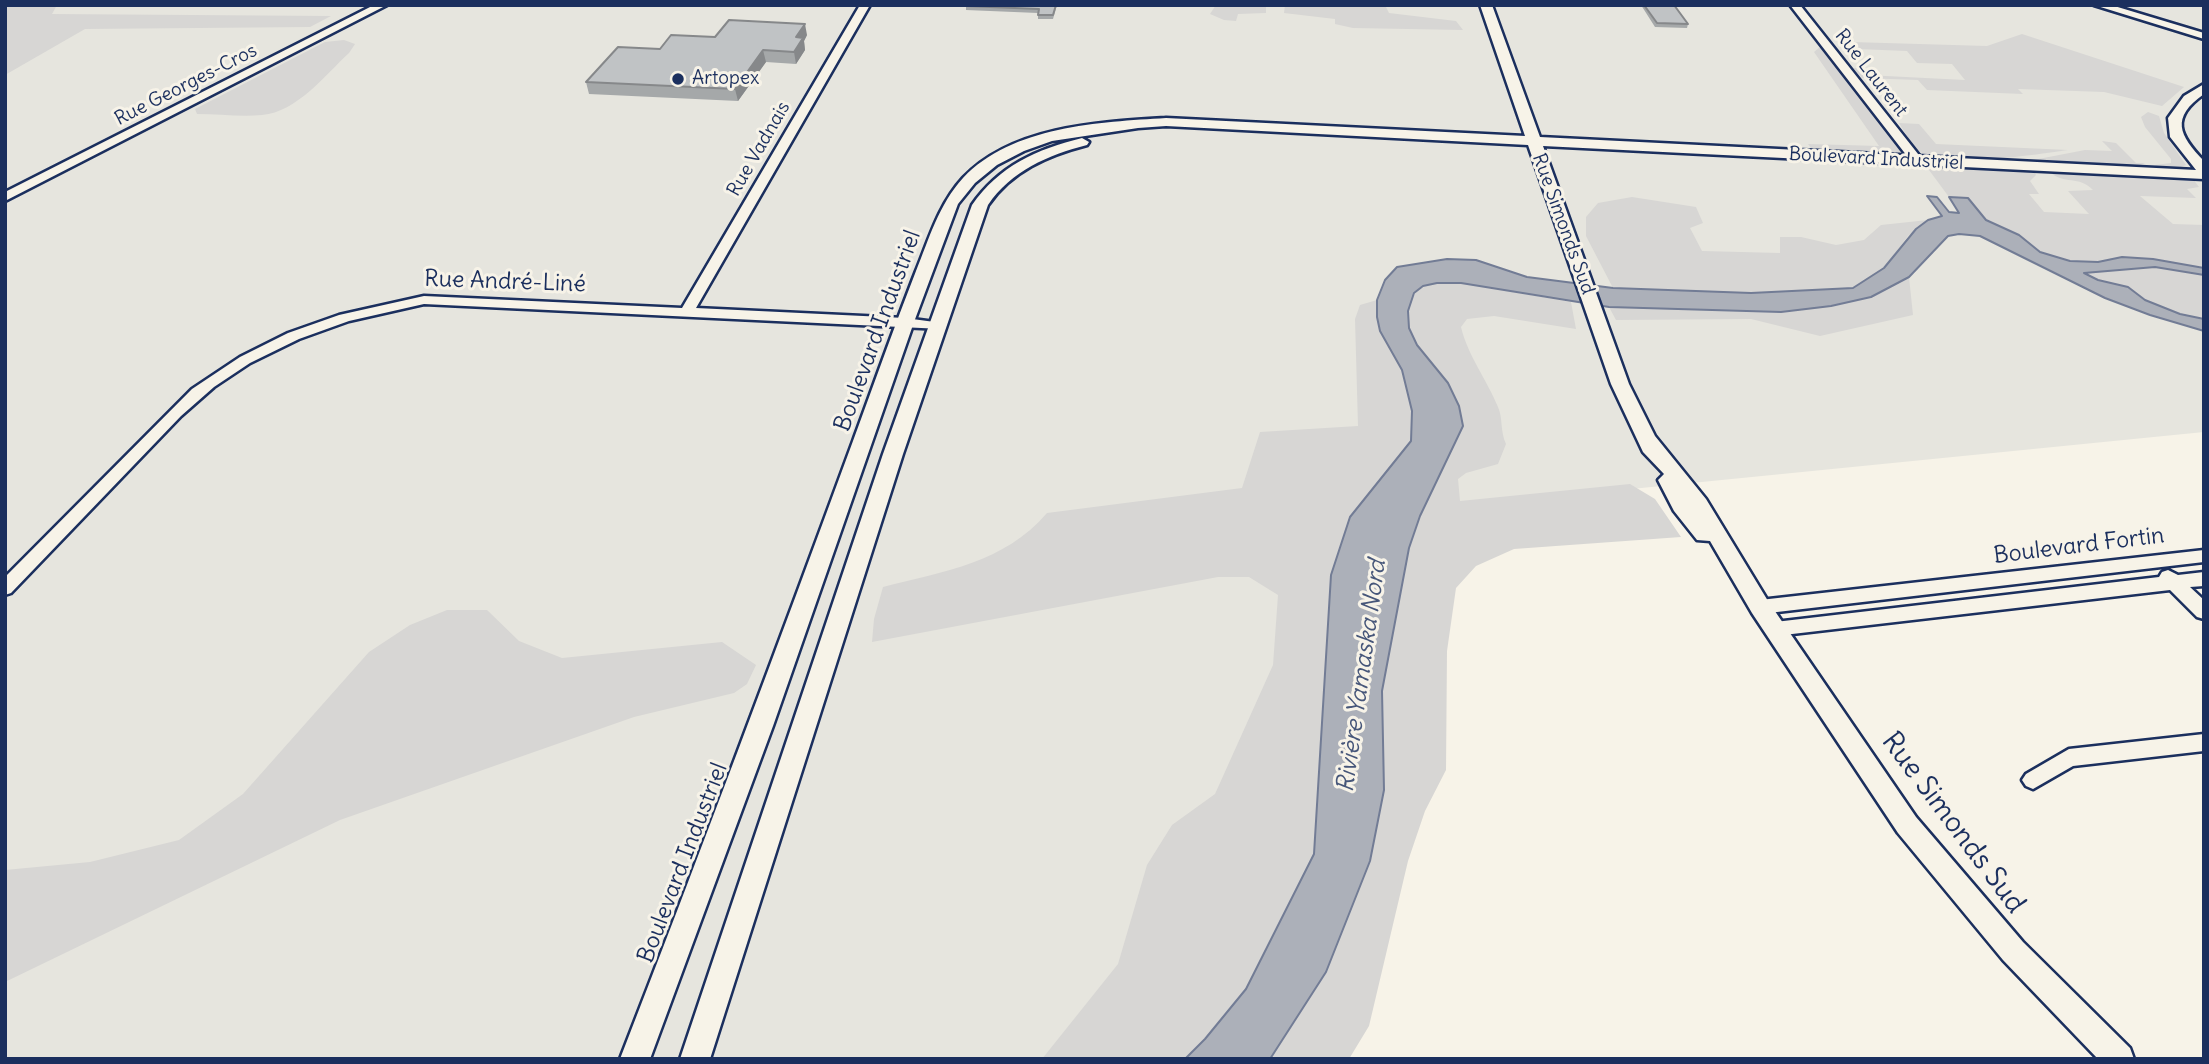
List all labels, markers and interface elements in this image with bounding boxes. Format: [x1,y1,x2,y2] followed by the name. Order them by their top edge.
[1830,25,1912,121] street label: Rue Laurent
[111,39,261,131] street label: Rue Georges-Cros
[692,68,759,90] place label: Artopex
[670,71,686,87] marker: Artopex
[723,98,795,200] street label: Rue Vadnais
[1788,143,1964,175] street label: Boulevard Industriel
[1527,151,1599,297] street label: Rue Simonds Sud
[829,227,927,435] street label: Boulevard Industriel
[424,265,586,299] street label: Rue André-Liné
[1992,522,2166,570] street label: Boulevard Fortin
[1331,558,1393,794] water label: Rivière Yamaska Nord
[1874,726,2032,920] street label: Rue Simonds Sud
[632,759,734,967] street label: Boulevard Industriel

